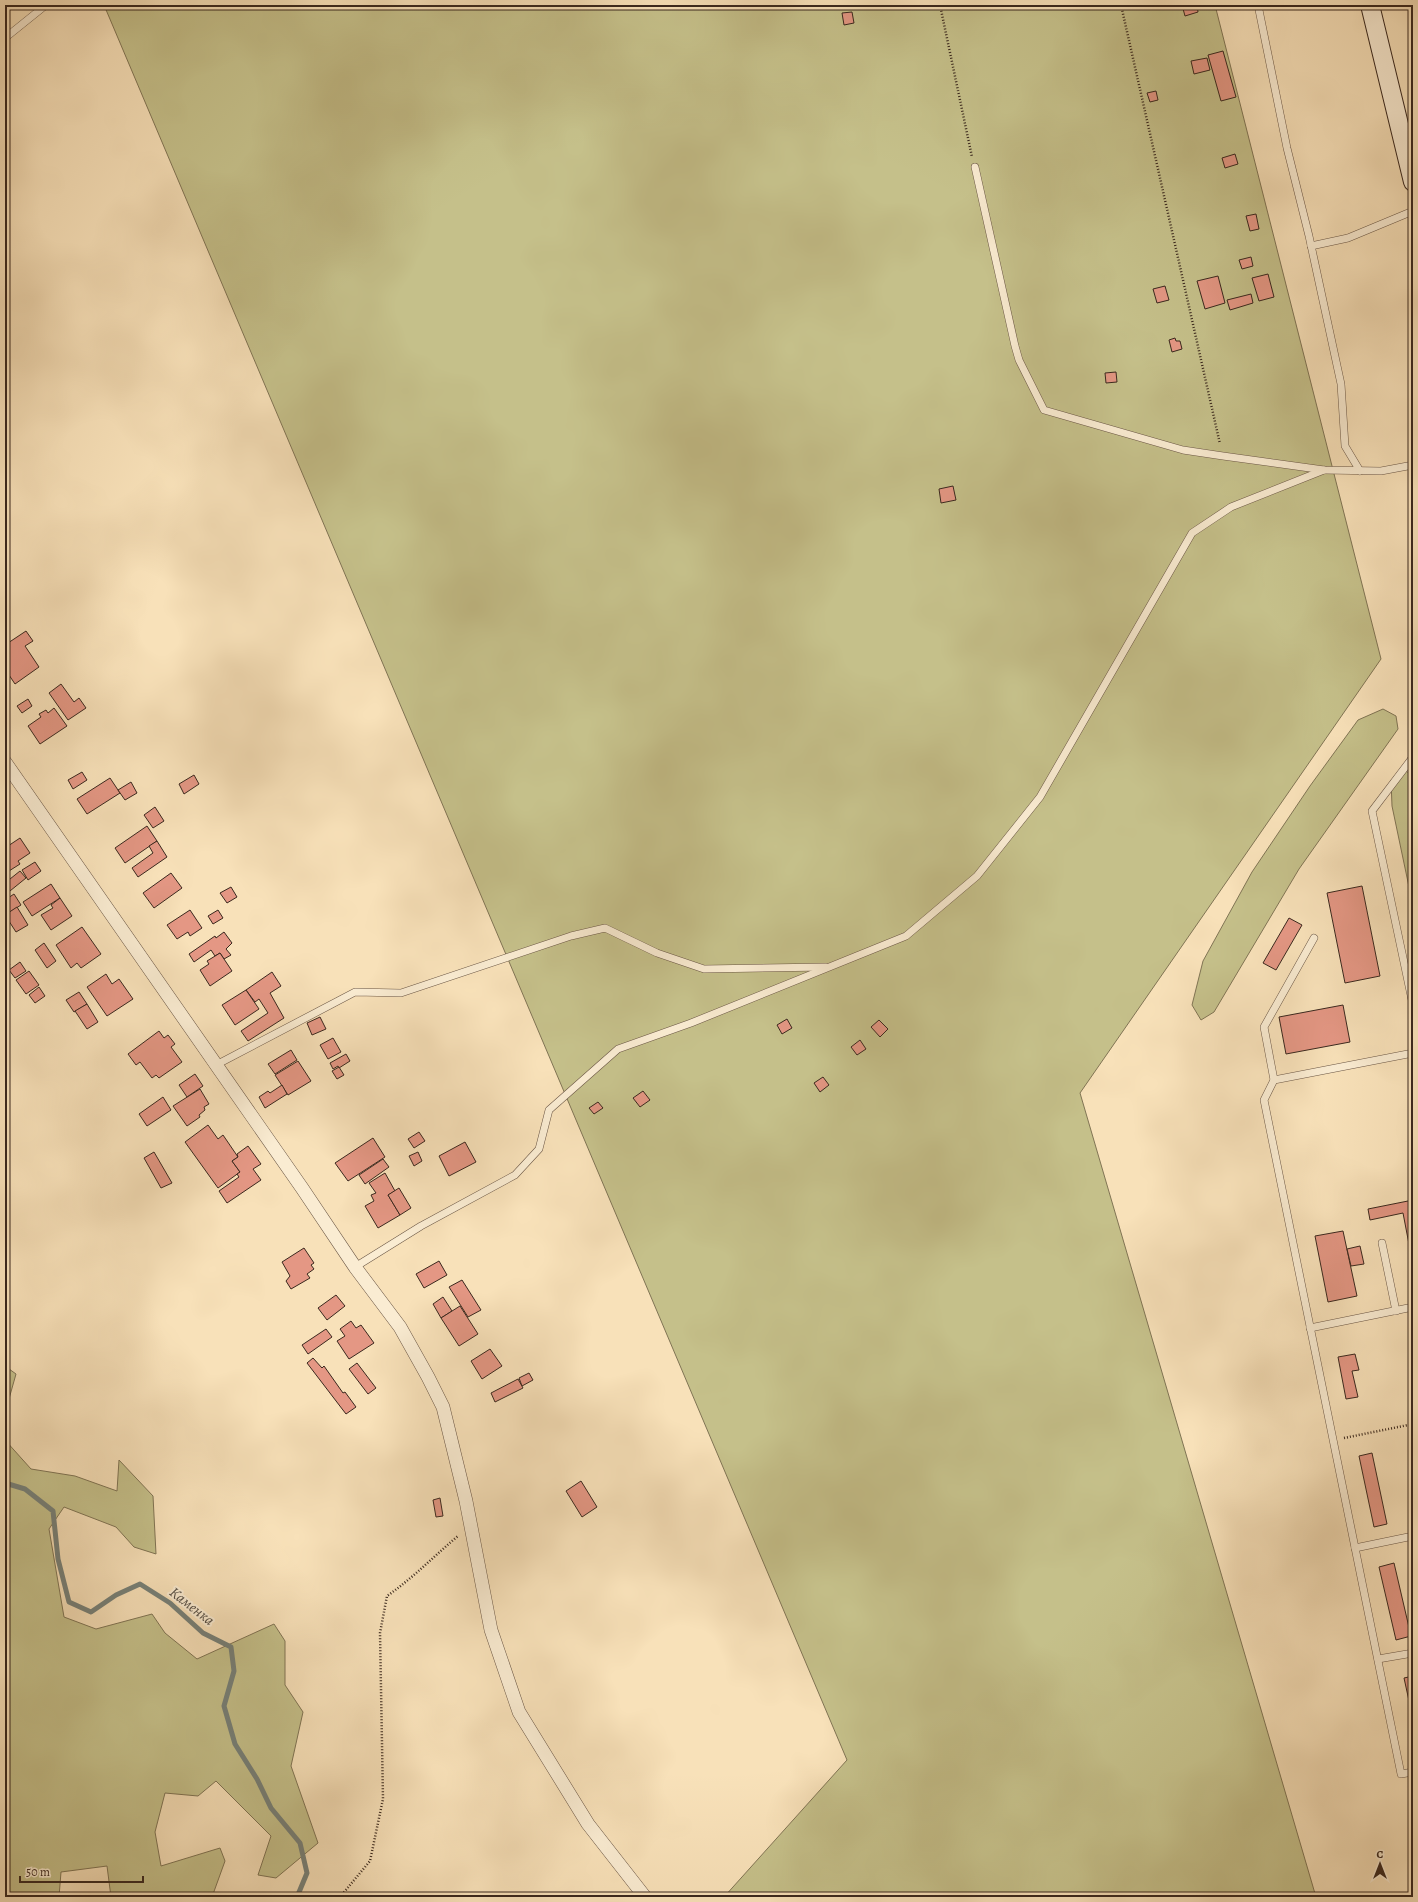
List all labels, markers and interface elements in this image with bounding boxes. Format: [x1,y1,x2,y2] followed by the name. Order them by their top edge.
[165,1582,219,1630] water label: Каменка
[1360,1844,1400,1884] north arrow
[1377,1847,1384,1862] text: С
[20,1858,143,1884] scale bar
[26,1864,50,1880] text: 50 m

